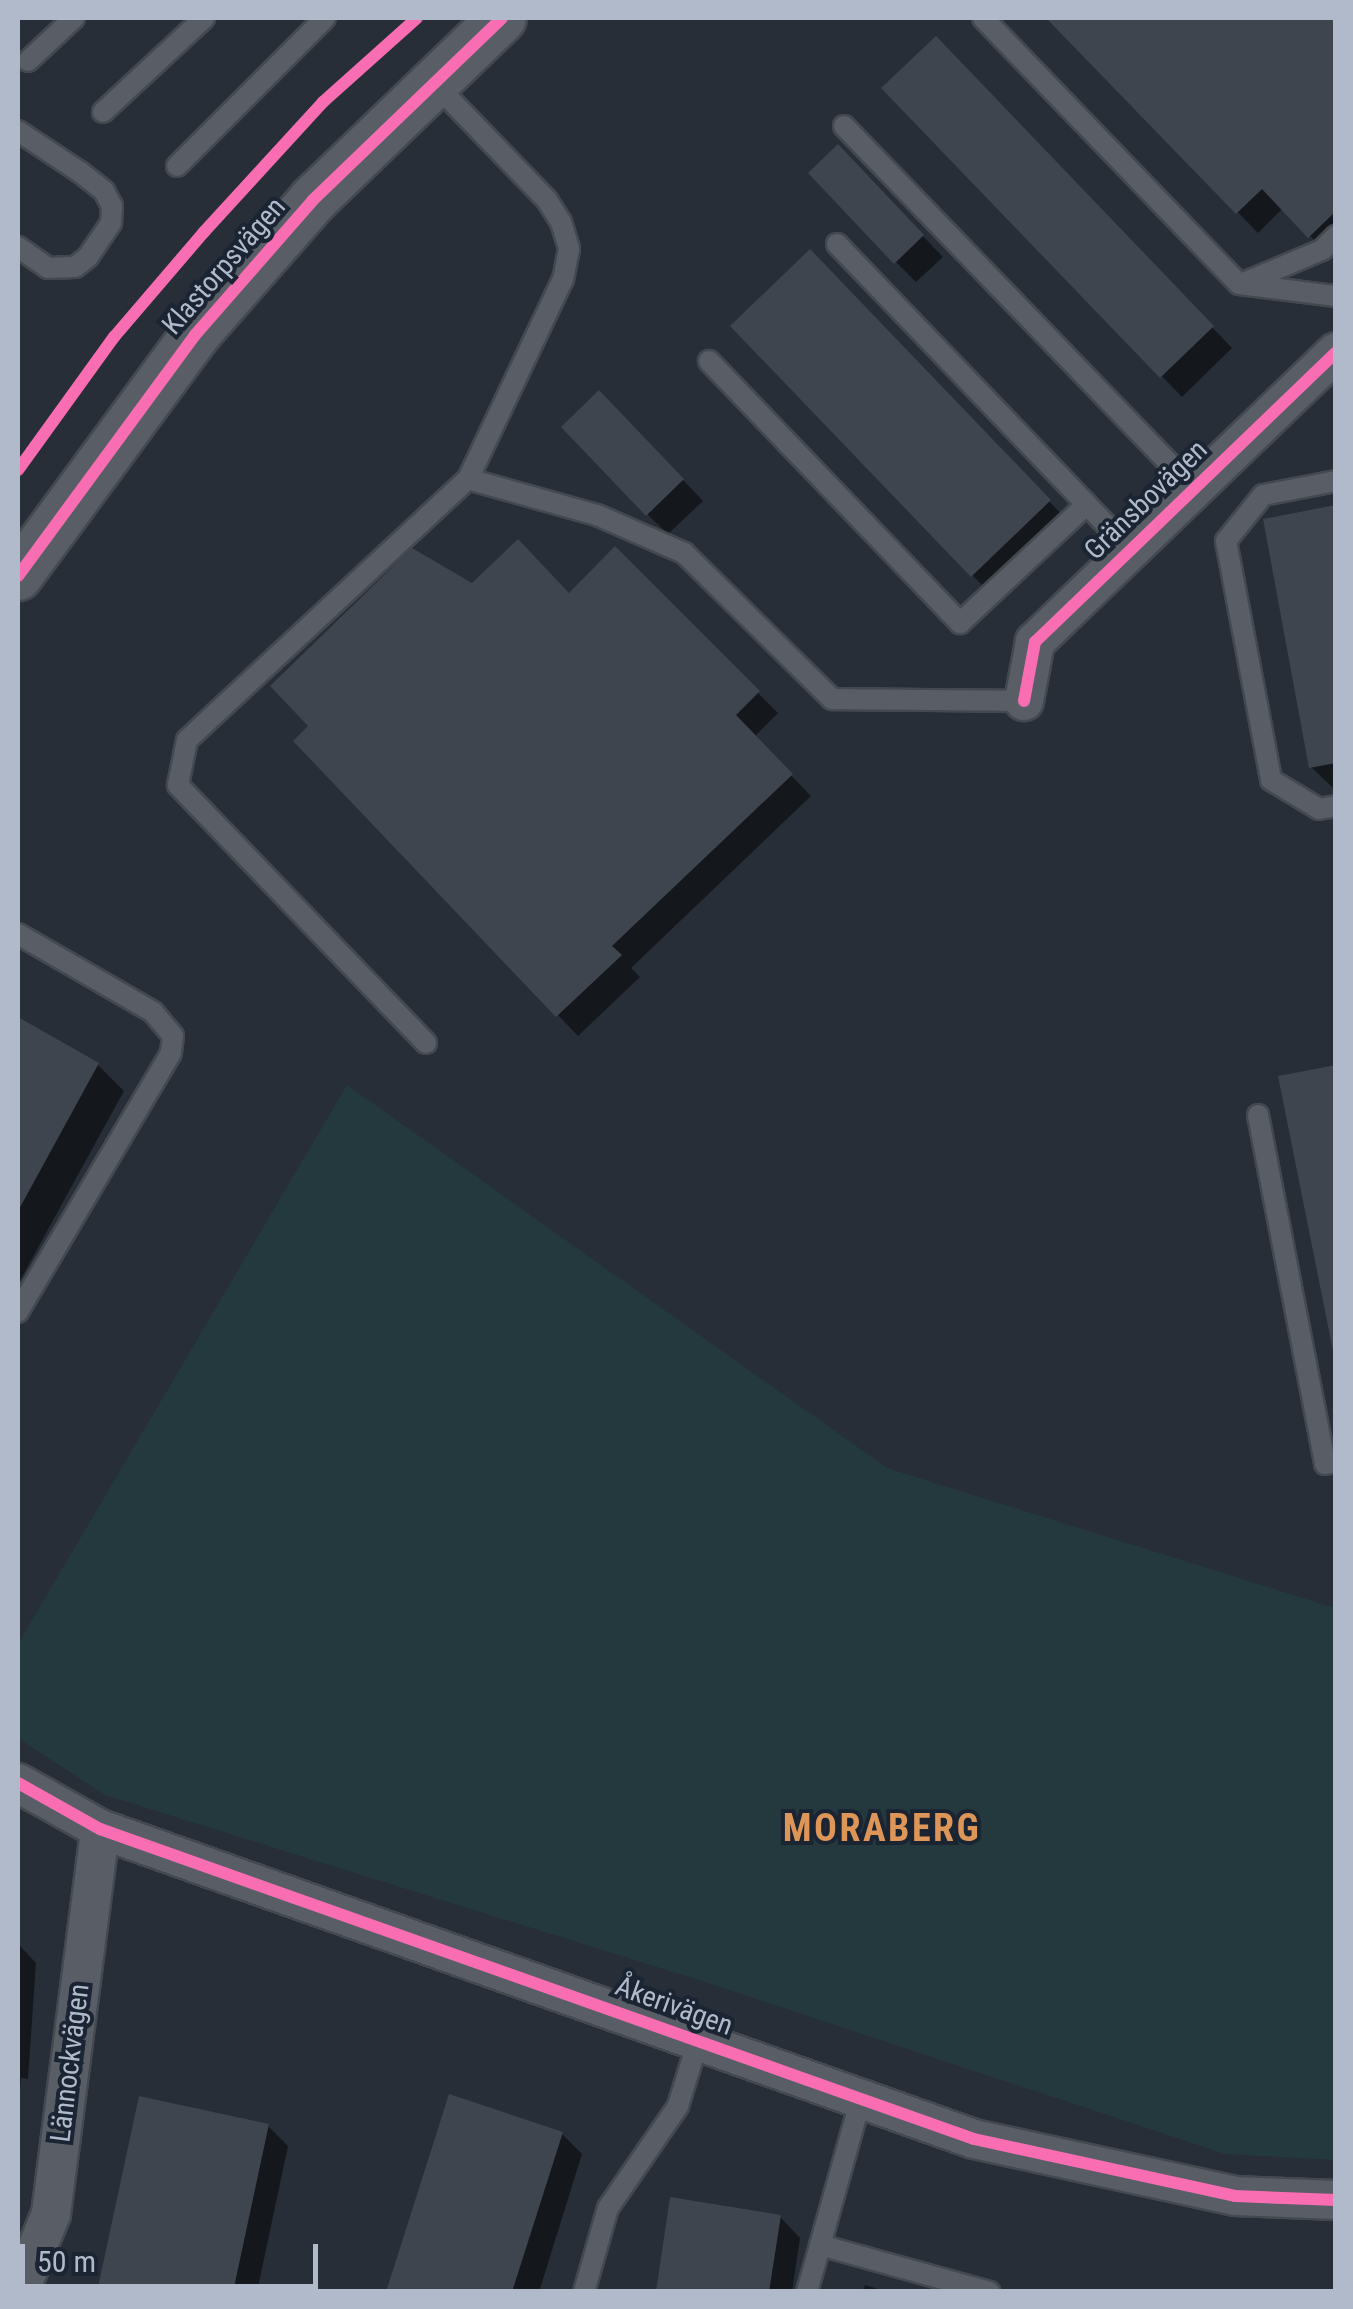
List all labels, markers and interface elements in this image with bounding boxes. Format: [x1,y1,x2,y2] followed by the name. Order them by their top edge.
[155,191,293,341] street label: Klastorpsvägen
[1078,433,1214,567] street label: Gränsbovägen
[783,1806,981,1852] district label: MORABERG
[611,1969,737,2043] street label: Åkerivägen
[44,1982,96,2144] street label: Lännockvägen
[25,2224,322,2286] scale bar
[37,2244,96,2279] text: 50 m

